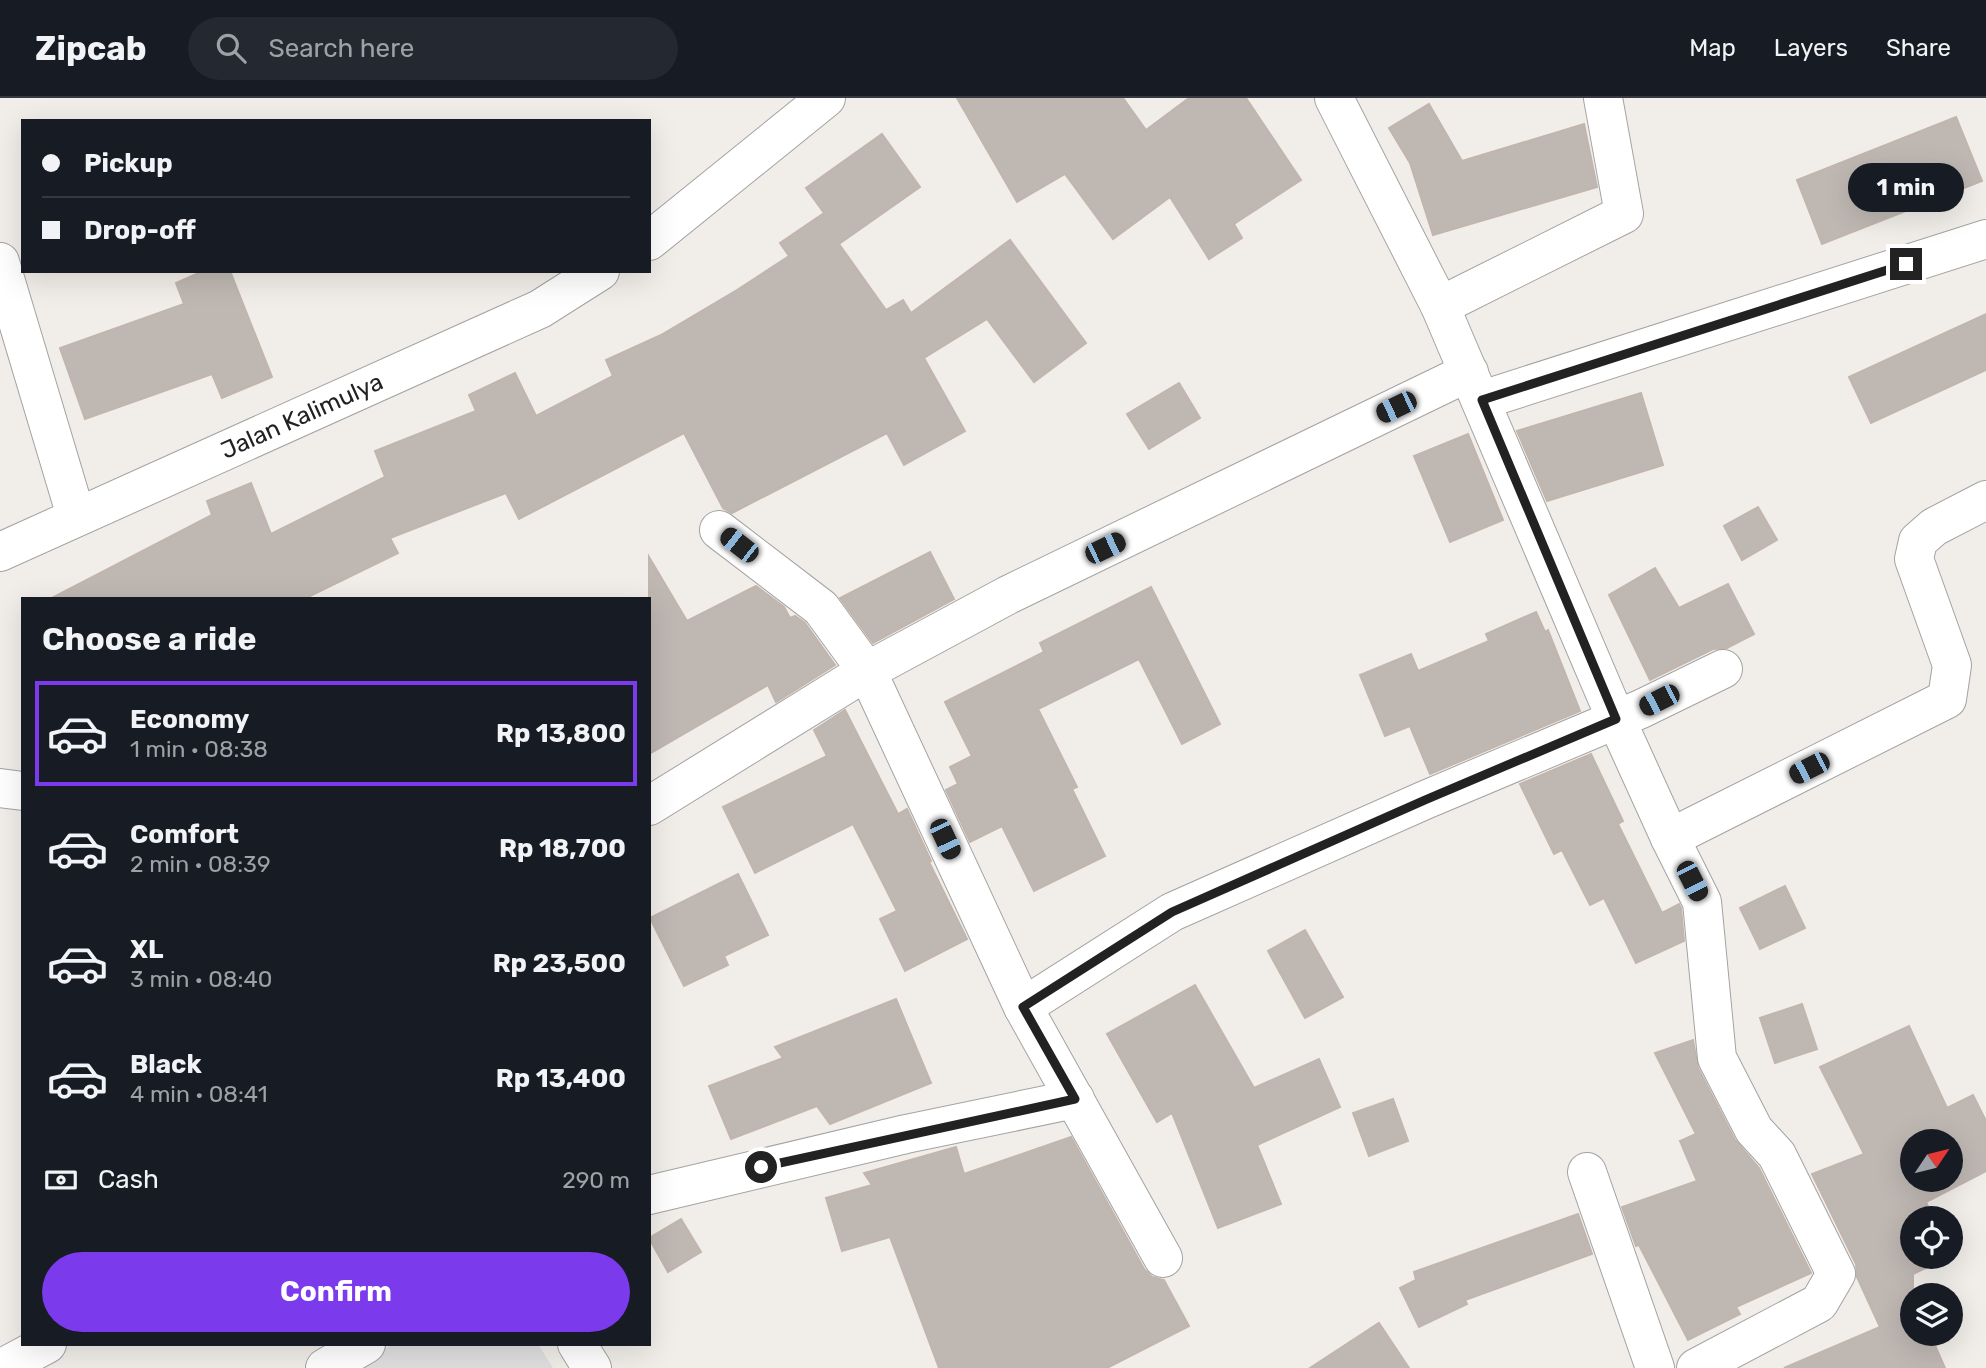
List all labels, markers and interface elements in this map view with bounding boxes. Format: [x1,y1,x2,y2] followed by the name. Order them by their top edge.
[188,17,678,80] search box
[35,29,146,68] text: Zipcab
[212,29,250,67] icon: search
[268,33,414,64] text: Search here
[1689,34,1736,62] text: Map
[1774,34,1848,62] text: Layers
[1886,34,1951,62] text: Share
[84,148,173,179] text: Pickup
[1848,162,1964,212] callout: 1 min
[1877,173,1935,201] text: 1 min
[84,215,196,246] text: Drop-off
[1890,248,1922,280] route end
[216,368,387,465] street label: Jalan Kalimulya
[1373,388,1420,426] car
[716,524,763,566] car
[1082,529,1129,567] car
[42,620,256,658] text: Choose a ride
[1636,681,1683,719] car
[46,702,109,765] icon: car
[130,704,249,735] text: Economy
[496,718,626,749] text: Rp 13,800
[130,735,268,763] text: 1 min · 08:38
[1786,749,1833,787] car
[927,816,964,862] car
[46,817,109,880] icon: car
[130,819,239,850] text: Comfort
[499,833,626,864] text: Rp 18,700
[130,850,271,878] text: 2 min · 08:39
[1674,858,1711,904] car
[46,932,109,995] icon: car
[130,934,163,965] text: XL
[493,948,626,979] text: Rp 23,500
[130,965,272,993] text: 3 min · 08:40
[46,1047,109,1110] icon: car
[130,1049,202,1080] text: Black
[496,1063,626,1094] text: Rp 13,400
[130,1080,268,1108] text: 4 min · 08:41
[1900,1129,1964,1192] north arrow
[1900,1129,1963,1346] map controls
[745,1151,777,1183] route start
[42,1161,80,1199] icon: cash
[98,1164,159,1195] text: Cash
[562,1166,630,1194] text: 290 m
[1900,1206,1963,1269] button: locate
[42,1252,630,1332] button: Confirm
[1900,1283,1963,1346] button: layers

